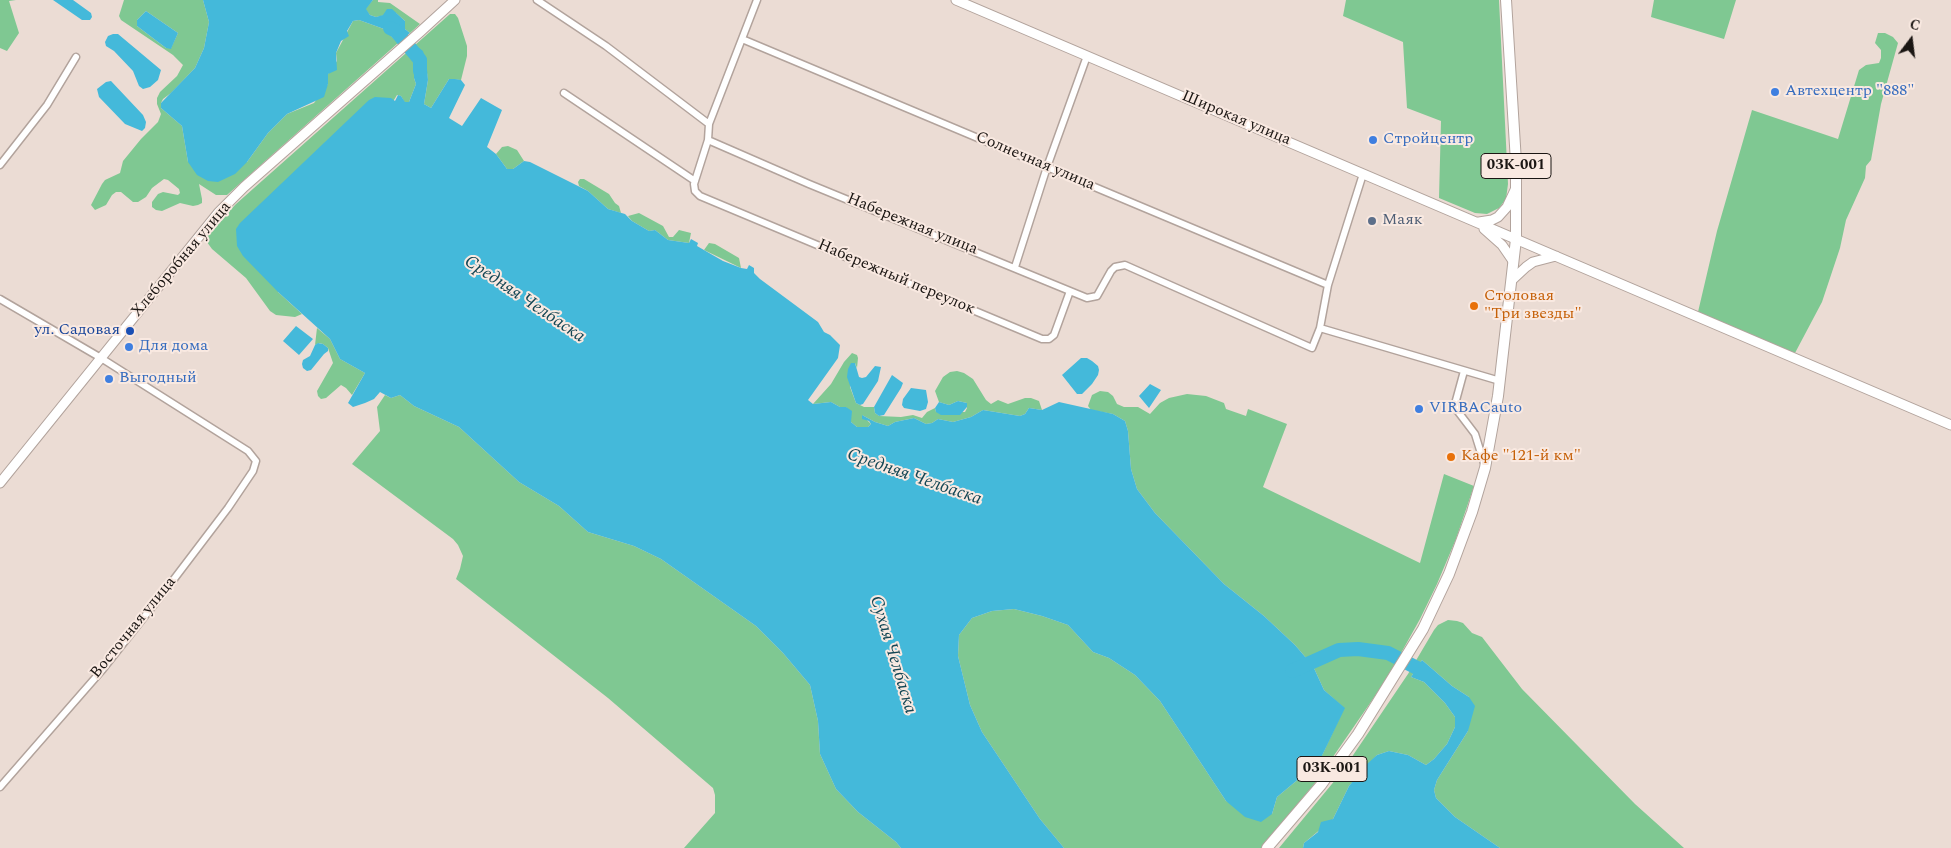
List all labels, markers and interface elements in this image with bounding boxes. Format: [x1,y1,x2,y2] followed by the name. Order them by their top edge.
[1907,14,1923,36] text: С
[1886,15,1936,65] north arrow
[1785,82,1914,102] place label: Автехцентр "888"
[1769,86,1781,98] marker: Автехцентр "888"
[1179,87,1293,151] street label: Широкая улица
[972,128,1098,196] street label: Солнечная улица
[1383,130,1473,150] place label: Стройцентр
[1367,134,1379,146] marker: Стройцентр
[1481,154,1551,178] road number: 03К-001
[844,190,980,260] street label: Набережная улица
[128,198,236,322] street label: Хлеборобная улица
[1382,211,1423,231] place label: Маяк
[1366,215,1378,227] marker: Маяк
[814,236,978,320] street label: Набережный переулок
[459,252,589,348] water label: Средняя Челбаска
[1484,287,1582,325] place label: Столовая "Три звезды"
[1468,300,1480,312] marker: Столовая "Три звезды"
[34,321,120,341] place label: ул. Садовая
[124,325,136,337] marker: ул. Садовая
[139,337,208,357] place label: Для дома
[123,341,135,353] marker: Для дома
[119,369,197,389] place label: Выгодный
[103,373,115,385] marker: Выгодный
[1429,399,1522,419] place label: VIRBACauto
[1413,403,1425,415] marker: VIRBACauto
[844,445,984,511] water label: Средняя Челбаска
[1461,447,1581,467] place label: Кафе "121-й км"
[1445,451,1457,463] marker: Кафе "121-й км"
[87,573,181,683] street label: Восточная улица
[864,593,920,717] water label: Сухая Челбаска
[1297,756,1367,782] road number: 03К-001

